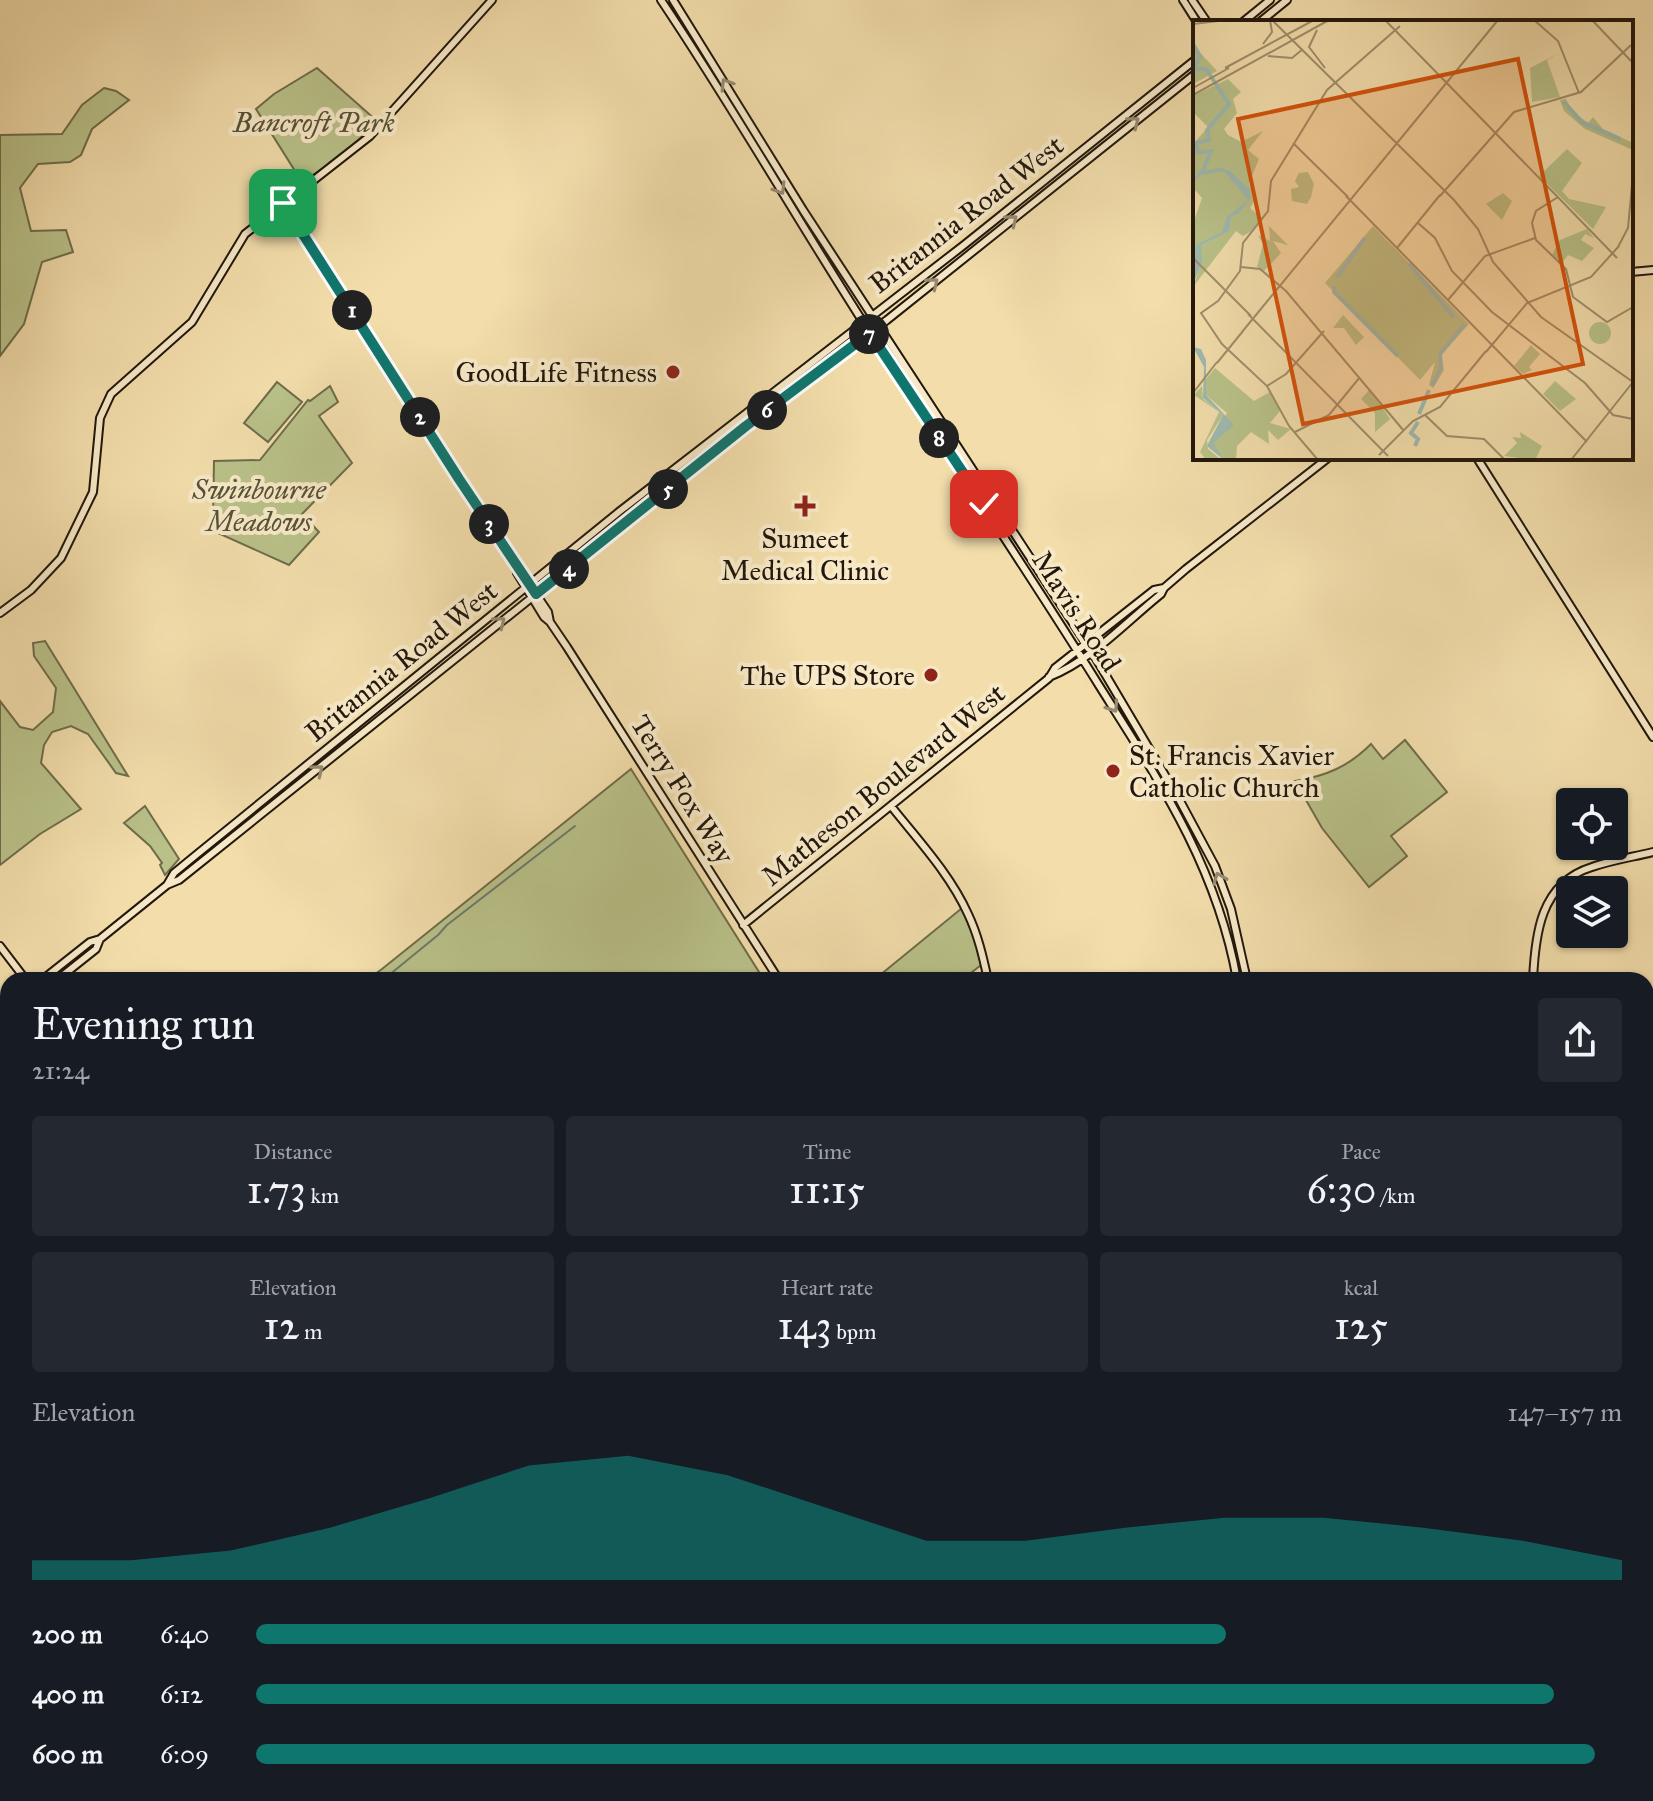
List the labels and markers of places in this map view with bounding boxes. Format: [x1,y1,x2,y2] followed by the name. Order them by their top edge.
[249,169,317,237] pin
[332,290,372,330] pin: 1
[849,314,889,354] pin: 7
[456,355,657,390] place label: GoodLife Fitness
[664,363,682,381] marker: GoodLife Fitness
[747,390,787,430] pin: 6
[400,397,440,437] pin: 2
[919,418,959,458] pin: 8
[648,469,688,509] pin: 5
[950,470,1018,538] pin
[794,495,816,517] marker: Sumeet Medical Clinic
[469,504,509,544] pin: 3
[721,521,889,588] place label: Sumeet Medical Clinic
[549,549,589,589] pin: 4
[740,658,915,693] place label: The UPS Store
[922,666,940,684] marker: The UPS Store
[1129,738,1335,805] place label: St. Francis Xavier Catholic Church
[1104,762,1122,780] marker: St. Francis Xavier Catholic Church

